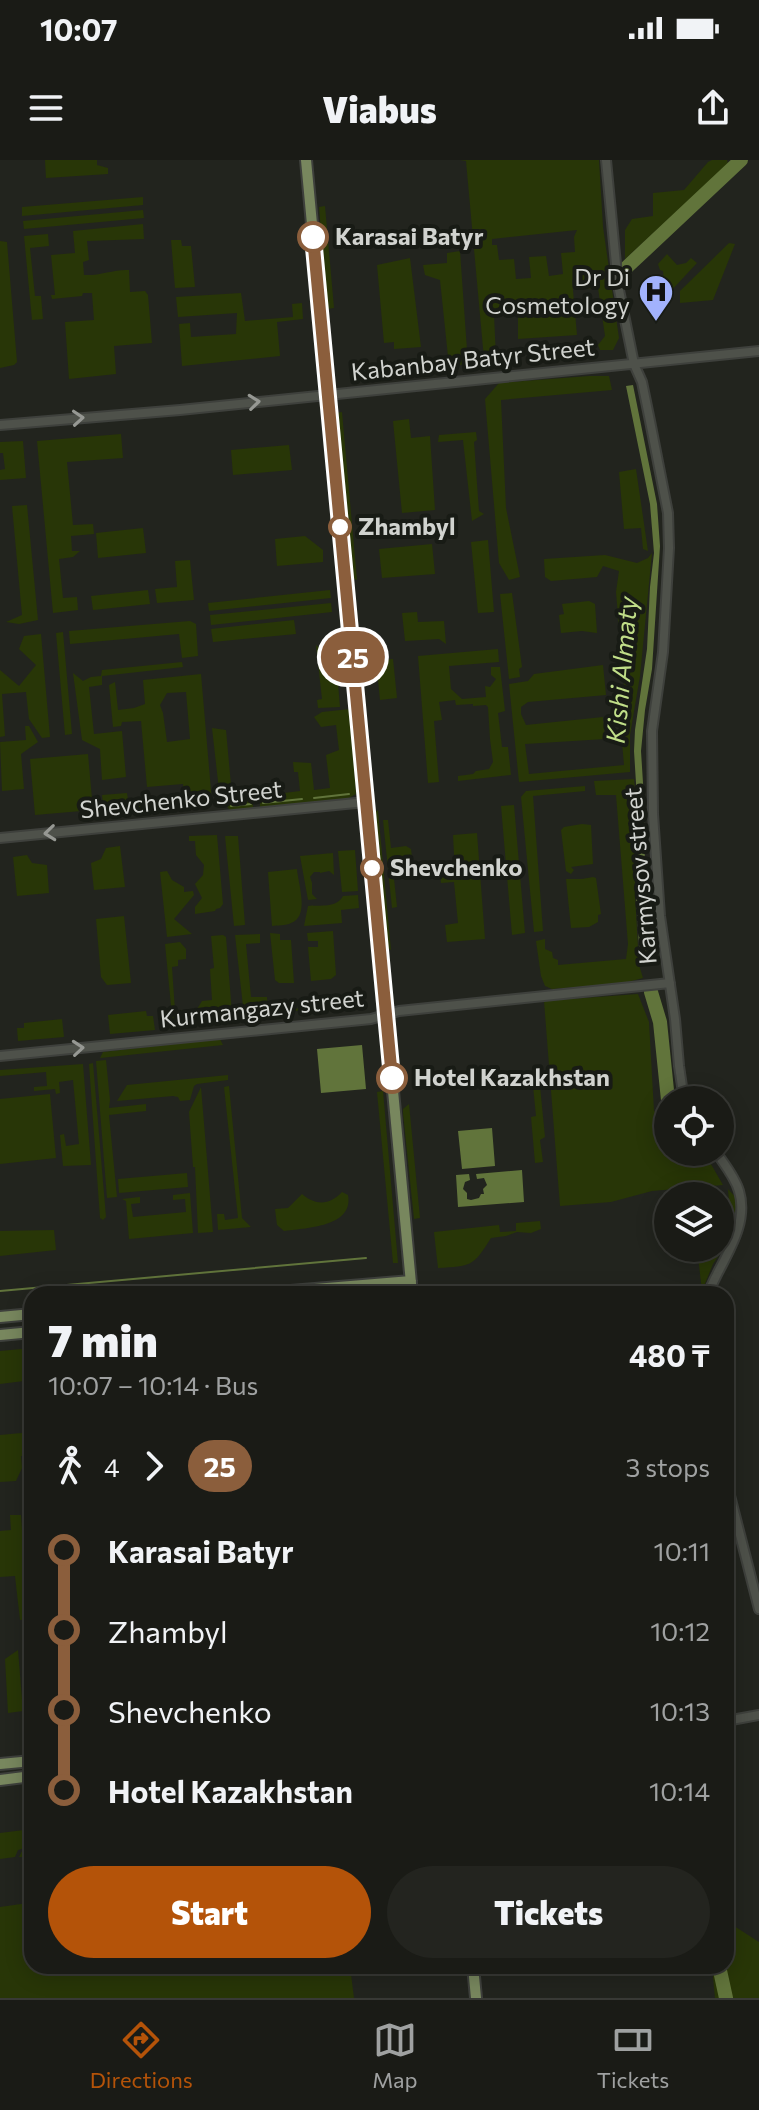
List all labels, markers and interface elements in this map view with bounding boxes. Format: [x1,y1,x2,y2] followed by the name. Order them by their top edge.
[40,10,118,47] text: 10:07
[24,86,68,130] icon: menu
[322,86,437,130] text: Viabus
[691,86,735,130] icon: share
[335,221,484,250] place label: Karasai Batyr
[298,222,328,252] marker: Karasai Batyr
[485,262,630,319] place label: Dr Di Cosmetology
[637,273,675,323] hospital icon: Dr Di Cosmetology
[350,331,596,386] street label: Kabanbay Batyr Street
[247,394,261,411] one-way arrow
[72,410,85,427] one-way arrow
[358,511,456,540] place label: Zhambyl
[329,516,351,538] marker: Zhambyl
[599,594,643,745] water label: Kіshі Almaty
[317,631,389,683] line badge: 25
[337,640,369,674] text: 25
[78,773,284,824] street label: Shevchenko Street
[617,786,662,966] street label: Karmysov street
[43,825,56,842] one-way arrow
[390,852,523,881] place label: Shevchenko
[361,857,383,879] marker: Shevchenko
[158,982,366,1033] street label: Kurmangazy street
[72,1040,85,1057] one-way arrow
[414,1062,610,1091] place label: Hotel Kazakhstan
[377,1063,407,1093] marker: Hotel Kazakhstan
[654,1086,734,1262] map controls
[654,1086,734,1166] button: locate
[654,1182,734,1262] button: layers
[48,1312,158,1366] text: 7 min
[629,1336,710,1373] text: 480 ₸
[48,1369,258,1400] text: 10:07 – 10:14 · Bus
[48,1444,92,1488] icon: walk
[132,1444,176,1488] icon: forward
[204,1449,236,1483] text: 25
[104,1451,120,1482] text: 4
[625,1451,710,1482] text: 3 stops
[108,1532,294,1569] text: Karasai Batyr
[654,1535,710,1566] text: 10:11
[108,1612,228,1649] text: Zhambyl
[650,1615,710,1646] text: 10:12
[108,1692,272,1729] text: Shevchenko
[650,1695,710,1726] text: 10:13
[108,1772,353,1809] text: Hotel Kazakhstan
[649,1775,710,1806] text: 10:14
[48,1866,371,1958] button: Start
[387,1866,710,1958] button: Tickets
[90,2018,193,2093] tab: Directions
[372,2018,418,2093] tab: Map
[597,2018,669,2093] tab: Tickets

